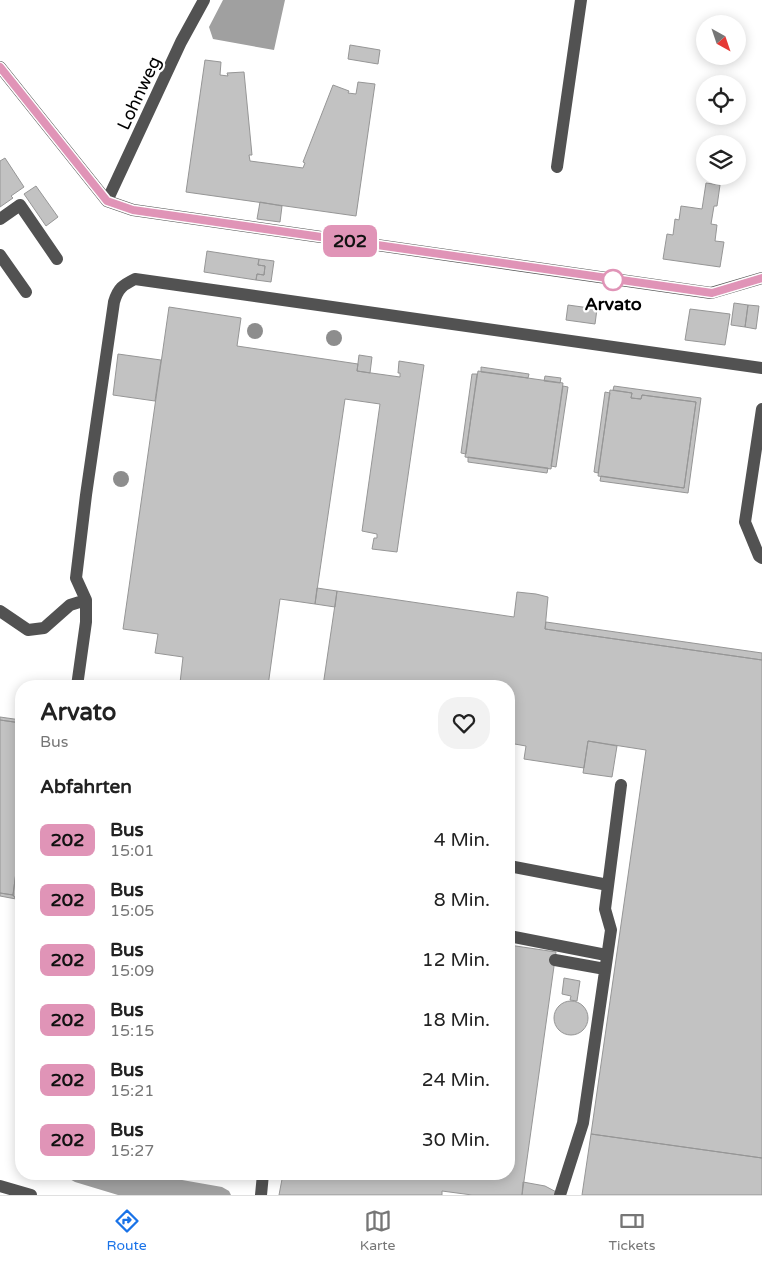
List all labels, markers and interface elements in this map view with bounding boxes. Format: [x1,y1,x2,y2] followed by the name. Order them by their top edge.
[696,15,746,65] north arrow
[696,15,746,185] map controls
[112,53,166,133] street label: Lohnweg
[696,75,746,125] button: locate
[696,135,746,185] button: layers
[321,225,379,257] line badge: 202
[333,230,367,252] text: 202
[602,269,624,291] marker: Arvato
[584,293,642,315] place label: Arvato
[438,697,490,749] button: heart
[40,698,116,727] text: Arvato
[40,732,68,752] text: Bus
[40,776,132,798] text: Abfahrten
[110,819,144,841] text: Bus
[51,829,84,851] text: 202
[434,829,490,851] text: 4 Min.
[110,841,154,861] text: 15:01
[110,879,144,901] text: Bus
[51,889,84,911] text: 202
[434,889,490,911] text: 8 Min.
[110,901,154,921] text: 15:05
[110,939,144,961] text: Bus
[51,949,84,971] text: 202
[422,949,490,971] text: 12 Min.
[110,961,154,981] text: 15:09
[110,999,144,1021] text: Bus
[51,1009,84,1031] text: 202
[422,1009,490,1031] text: 18 Min.
[110,1021,154,1041] text: 15:15
[110,1059,144,1081] text: Bus
[51,1069,84,1091] text: 202
[422,1069,490,1091] text: 24 Min.
[110,1081,154,1101] text: 15:21
[110,1119,144,1141] text: Bus
[51,1129,84,1151] text: 202
[422,1129,490,1151] text: 30 Min.
[110,1141,154,1161] text: 15:27
[107,1207,147,1254] tab: Route
[360,1207,396,1254] tab: Karte
[609,1207,655,1254] tab: Tickets

